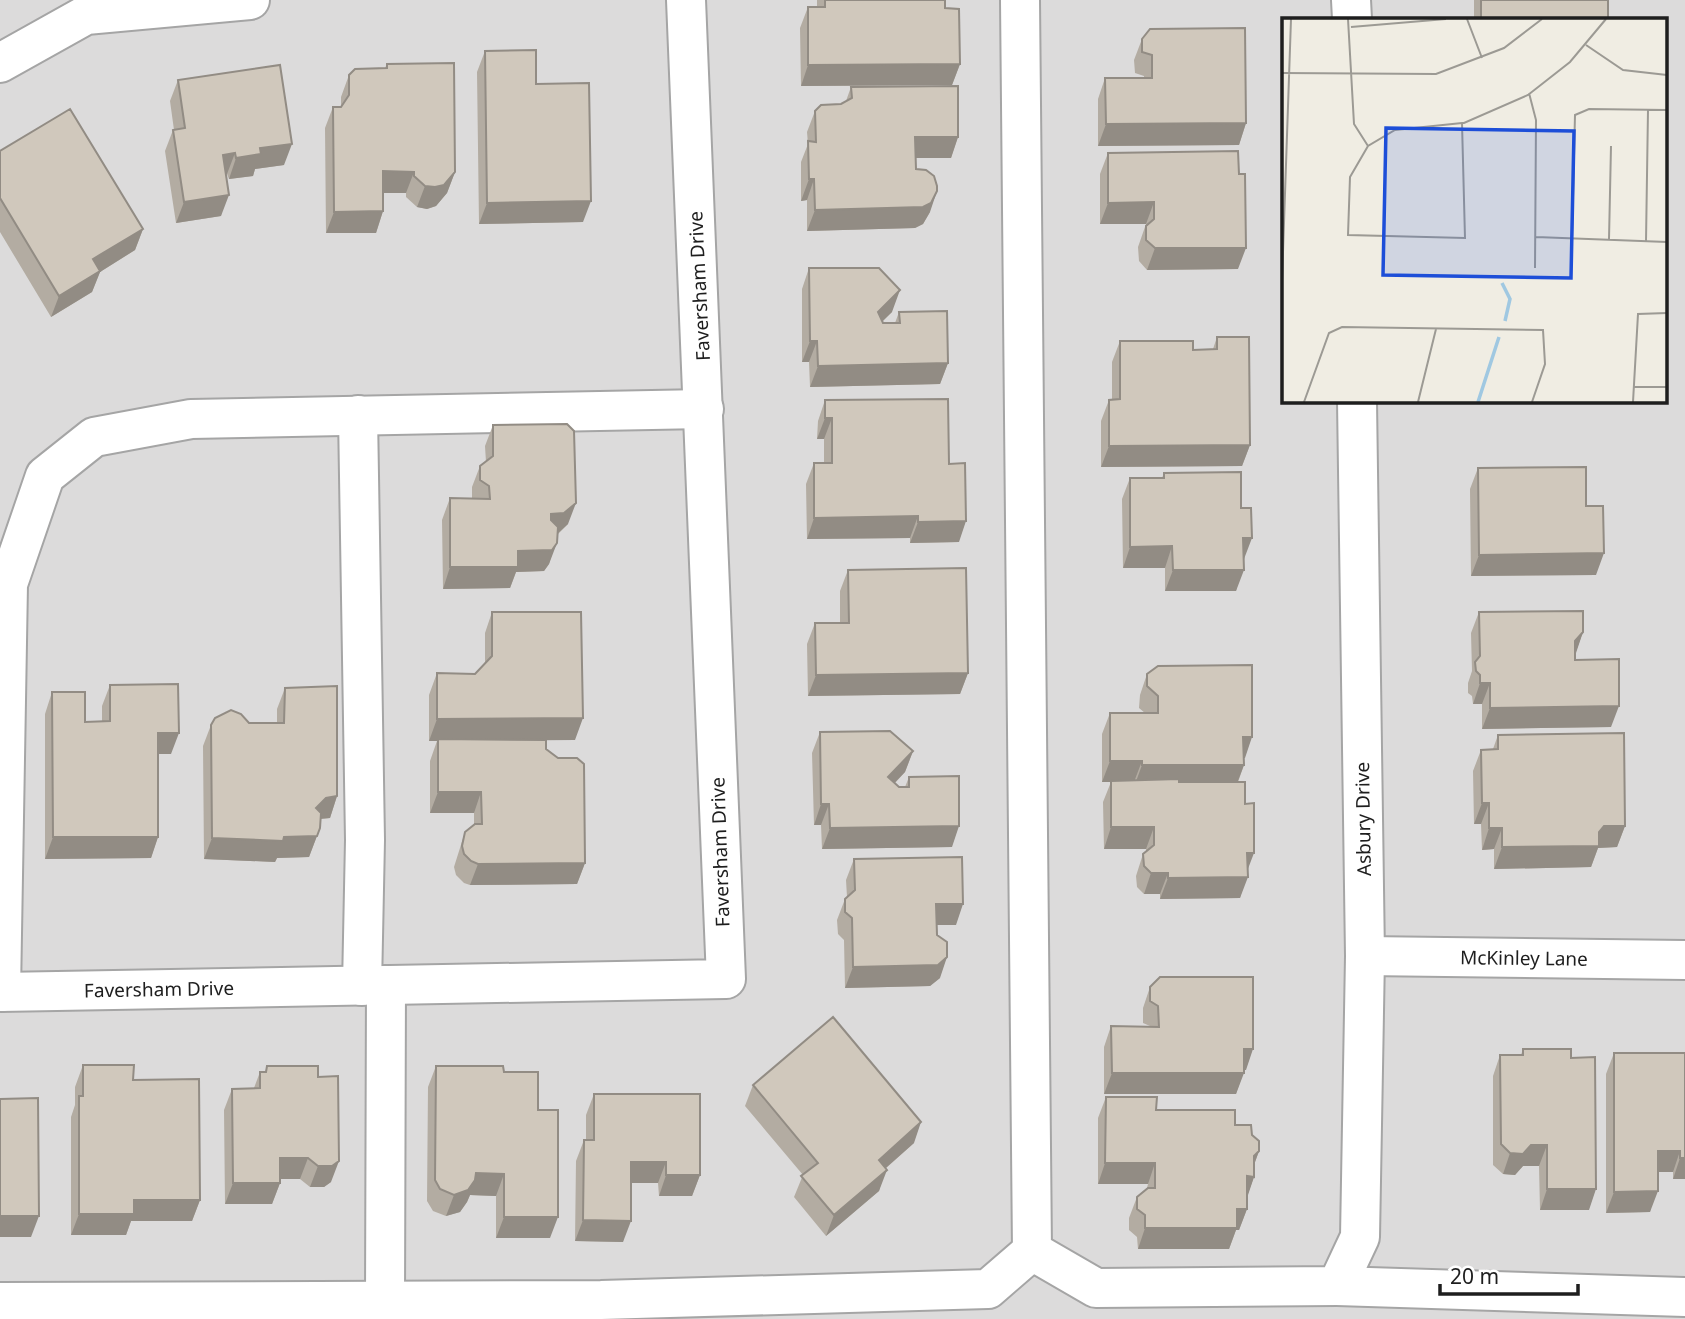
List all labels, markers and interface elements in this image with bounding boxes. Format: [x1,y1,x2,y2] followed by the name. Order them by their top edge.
[1282,18,1668,402] inset map
[682,210,716,362] street label: Faversham Drive
[1349,762,1377,876] street label: Asbury Drive
[704,777,736,927] street label: Faversham Drive
[1460,944,1588,972] street label: McKinley Lane
[84,975,234,1003] street label: Faversham Drive
[1440,1252,1578,1296] scale bar
[1450,1262,1499,1290] text: 20 m

